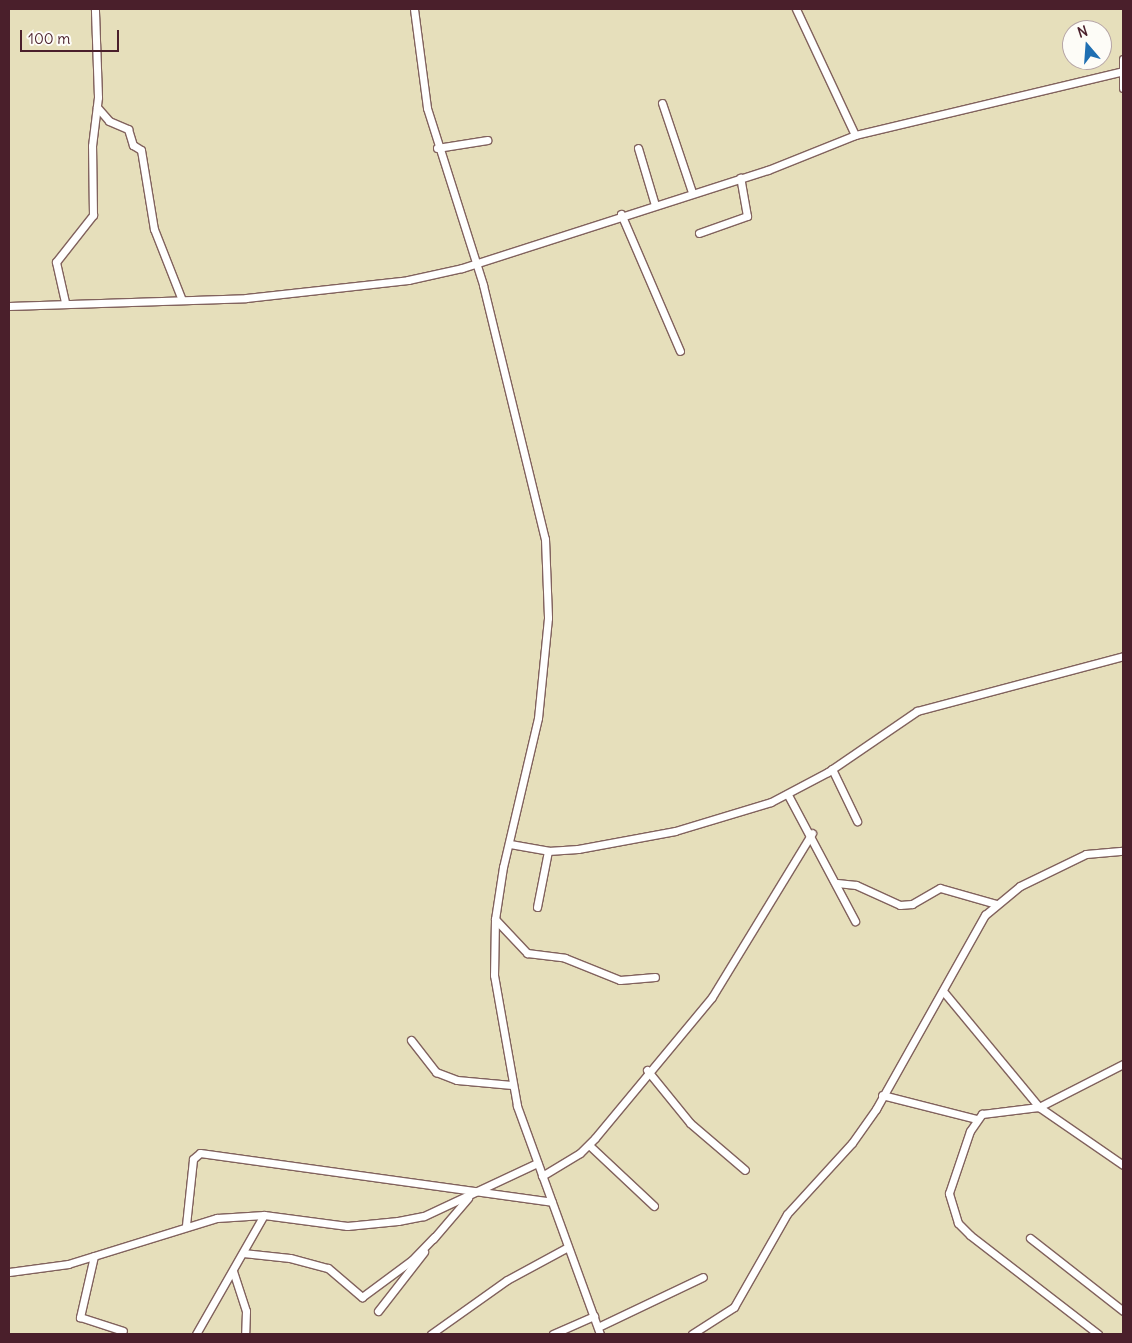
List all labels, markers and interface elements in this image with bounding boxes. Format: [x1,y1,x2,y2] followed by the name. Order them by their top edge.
[22,20,121,52] scale bar
[1062,20,1112,70] north arrow
[1075,22,1090,42] text: N
[28,29,70,48] text: 100 m

